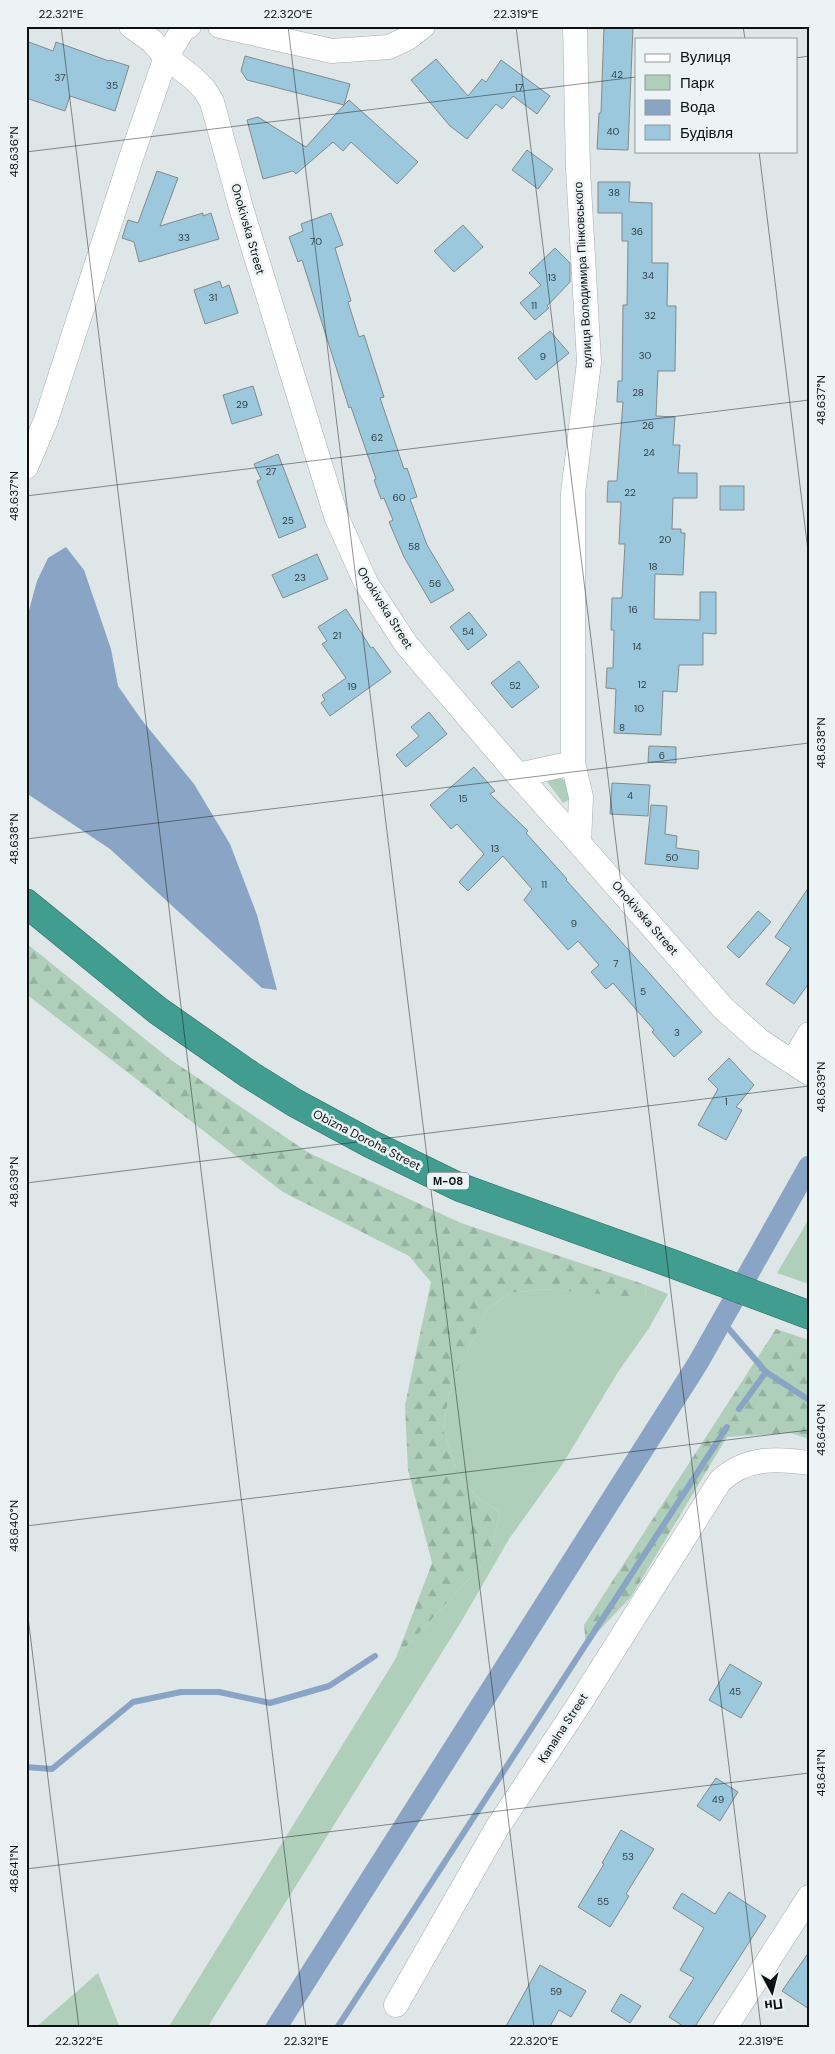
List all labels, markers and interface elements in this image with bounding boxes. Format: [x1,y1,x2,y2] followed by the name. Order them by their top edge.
[39,6,84,22] text: 22.321°E
[263,6,313,22] text: 22.320°E
[493,6,539,22] text: 22.319°E
[635,38,798,152] legend
[680,47,731,67] text: Вулиця
[611,68,623,81] house number: 42
[54,71,66,84] house number: 37
[680,73,714,93] text: Парк
[106,79,118,92] house number: 35
[515,81,523,94] house number: 17
[680,97,716,117] text: Вода
[680,123,733,143] text: Будівля
[607,125,620,138] house number: 40
[6,126,22,178] text: 48.636°N
[570,181,596,369] street label: вулиця Володимира Пінковського
[227,182,269,277] street label: Onokivska Street
[608,186,620,199] house number: 38
[631,225,643,238] house number: 36
[178,231,190,244] house number: 33
[310,235,322,248] house number: 70
[642,269,654,282] house number: 34
[547,271,557,284] house number: 13
[209,291,217,304] house number: 31
[531,299,537,312] house number: 11
[644,309,656,322] house number: 32
[639,349,652,362] house number: 30
[540,350,546,363] house number: 9
[813,375,829,425] text: 48.637°N
[632,386,644,399] house number: 28
[236,398,248,411] house number: 29
[642,419,654,432] house number: 26
[371,431,383,444] house number: 62
[643,446,655,459] house number: 24
[266,465,276,478] house number: 27
[6,471,22,521] text: 48.637°N
[624,486,636,499] house number: 22
[392,491,406,504] house number: 60
[282,514,294,527] house number: 25
[659,533,671,546] house number: 20
[408,540,420,553] house number: 58
[648,560,658,573] house number: 18
[353,564,417,652] street label: Onokivska Street
[294,571,306,584] house number: 23
[429,577,441,590] house number: 56
[628,603,638,616] house number: 16
[462,625,474,638] house number: 54
[333,629,341,642] house number: 21
[632,640,642,653] house number: 14
[638,678,647,691] house number: 12
[509,679,521,692] house number: 52
[347,680,357,693] house number: 19
[634,702,644,715] house number: 10
[813,718,829,768] text: 48.638°N
[619,721,625,734] house number: 8
[659,749,665,762] house number: 6
[627,789,633,802] house number: 4
[458,792,468,805] house number: 15
[6,814,22,864] text: 48.638°N
[490,842,500,855] house number: 13
[666,851,679,864] house number: 50
[608,877,682,959] street label: Onokivska Street
[541,878,547,891] house number: 11
[571,917,577,930] house number: 9
[613,957,619,970] house number: 7
[640,985,646,998] house number: 5
[674,1026,680,1039] house number: 3
[813,1062,829,1112] text: 48.639°N
[724,1095,728,1108] house number: 1
[310,1106,424,1174] street label: Obizna Doroha Street
[6,1157,22,1207] text: 48.639°N
[427,1172,469,1190] road number: М-08
[813,1404,829,1456] text: 48.640°N
[6,1500,22,1552] text: 48.640°N
[729,1685,741,1698] house number: 45
[535,1690,592,1766] street label: Kanalna Street
[813,1749,829,1797] text: 48.641°N
[712,1793,724,1806] house number: 49
[6,1845,22,1893] text: 48.641°N
[622,1850,634,1863] house number: 53
[597,1895,609,1908] house number: 55
[748,1966,798,2016] north arrow
[550,1985,562,1998] house number: 59
[763,1995,784,2015] text: Пн
[55,2033,103,2049] text: 22.322°E
[284,2033,329,2049] text: 22.321°E
[509,2033,559,2049] text: 22.320°E
[738,2033,784,2049] text: 22.319°E

